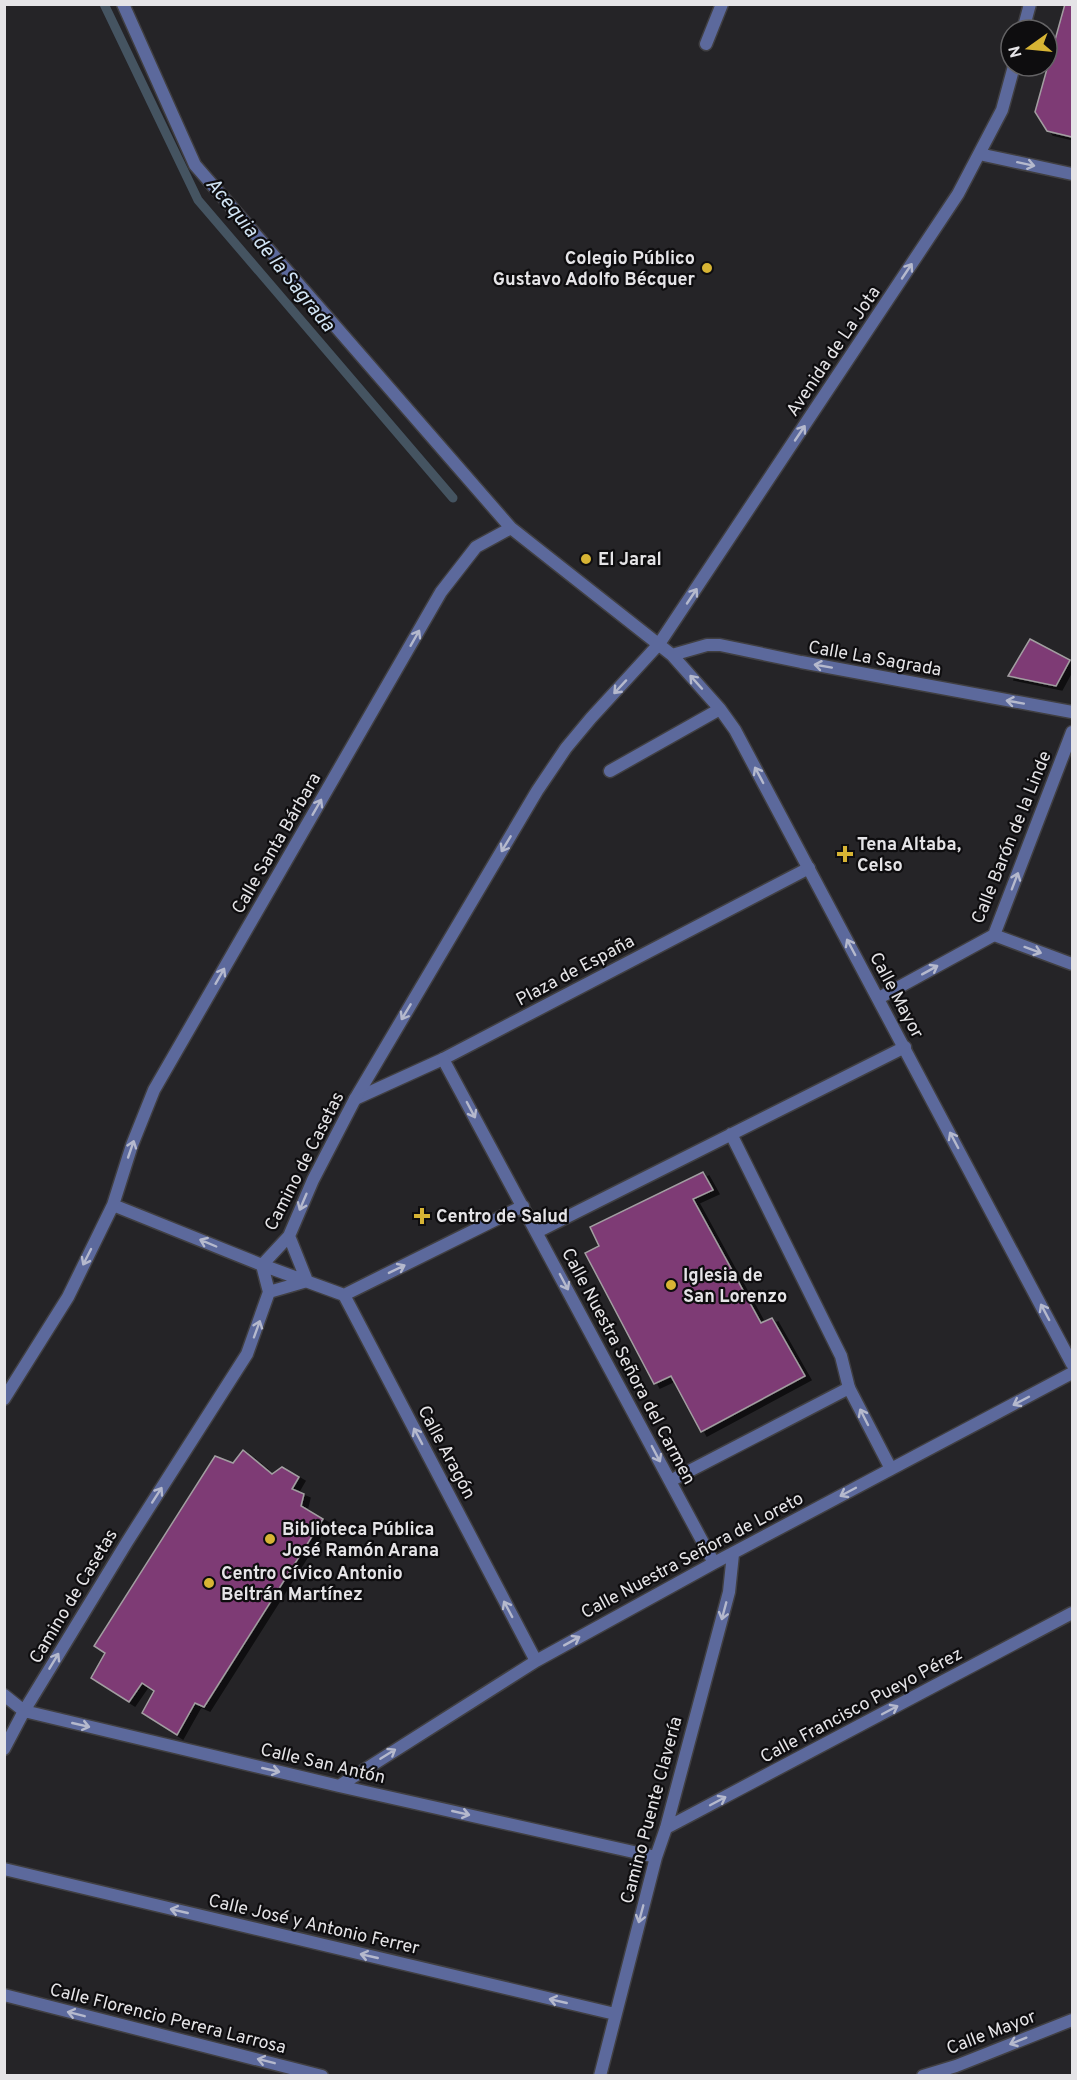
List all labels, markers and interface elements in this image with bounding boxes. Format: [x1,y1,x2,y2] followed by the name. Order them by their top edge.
[999,18,1059,78] north arrow
[1005,43,1028,60] text: N
[1015,159,1035,170] one-way arrow
[199,173,340,338] water label: Acequia de la Sagrada
[493,248,696,292] place label: Colegio Público Gustavo Adolfo Bécquer
[700,261,714,275] marker: Colegio Público Gustavo Adolfo Bécquer
[901,262,914,279] one-way arrow
[782,282,886,421] street label: Avenida de La Jota
[794,425,806,442] one-way arrow
[598,549,662,572] place label: El Jaral
[579,552,593,566] marker: El Jaral
[686,588,698,604] one-way arrow
[409,630,421,647] one-way arrow
[806,636,943,683] street label: Calle La Sagrada
[814,660,834,671] one-way arrow
[689,675,703,690] one-way arrow
[613,679,627,694] one-way arrow
[1006,696,1025,707] one-way arrow
[967,748,1058,927] street label: Calle Barón de la Linde
[753,767,765,784] one-way arrow
[227,769,327,919] street label: Calle Santa Bárbara
[311,799,323,816] one-way arrow
[857,834,961,878] place label: Tena Altaba, Celso
[499,835,511,852] one-way arrow
[838,847,852,861] marker: Tena Altaba, Celso
[1010,872,1021,891] one-way arrow
[512,930,639,1012] street label: Plaza de España
[845,939,857,956] one-way arrow
[1023,945,1042,956] one-way arrow
[863,949,928,1043] street label: Calle Mayor
[921,964,939,975] one-way arrow
[214,968,226,985] one-way arrow
[400,1003,412,1020] one-way arrow
[260,1088,350,1235] street label: Camino de Casetas
[466,1101,477,1119] one-way arrow
[948,1132,960,1149] one-way arrow
[126,1140,137,1159] one-way arrow
[297,1192,308,1210] one-way arrow
[436,1206,568,1229] place label: Centro de Salud
[413,1207,431,1225] marker: Centro de Salud
[200,1237,218,1248] one-way arrow
[555,1244,700,1489] street label: Calle Nuestra Señora del Carmen
[80,1248,92,1266] one-way arrow
[387,1263,405,1274] one-way arrow
[683,1265,787,1309] place label: Iglesia de San Lorenzo
[558,1273,570,1290] one-way arrow
[664,1278,678,1292] marker: Iglesia de San Lorenzo
[1039,1304,1050,1322] one-way arrow
[252,1320,263,1338] one-way arrow
[1012,1396,1030,1407] one-way arrow
[411,1402,480,1503] street label: Calle Aragón
[858,1409,869,1427] one-way arrow
[412,1428,424,1445] one-way arrow
[650,1445,662,1462] one-way arrow
[150,1487,163,1504] one-way arrow
[840,1487,858,1498] one-way arrow
[577,1488,808,1625] street label: Calle Nuestra Señora de Loreto
[282,1519,439,1563] place label: Biblioteca Pública José Ramón Arana
[25,1525,124,1668] street label: Camino de Casetas
[263,1532,277,1546] marker: Biblioteca Pública José Ramón Arana
[221,1563,403,1607] place label: Centro Cívico Antonio Beltrán Martínez
[202,1576,216,1590] marker: Centro Cívico Antonio Beltrán Martínez
[502,1600,514,1618] one-way arrow
[717,1601,729,1620] one-way arrow
[563,1635,580,1647] one-way arrow
[757,1643,967,1769] street label: Calle Francisco Pueyo Pérez
[49,1653,61,1670] one-way arrow
[881,1704,899,1715] one-way arrow
[616,1714,689,1907] street label: Camino Puente Clavería
[71,1719,90,1731] one-way arrow
[258,1739,387,1790] street label: Calle San Antón
[379,1748,396,1760] one-way arrow
[261,1764,280,1776] one-way arrow
[709,1795,726,1807] one-way arrow
[451,1808,470,1819] one-way arrow
[206,1890,421,1961] street label: Calle José y Antonio Ferrer
[170,1904,189,1916] one-way arrow
[635,1904,647,1923] one-way arrow
[360,1949,379,1961] one-way arrow
[47,1979,288,2060] street label: Calle Florencio Perera Larrosa
[549,1994,568,2006] one-way arrow
[943,2006,1040,2061] street label: Calle Mayor
[67,2007,86,2019] one-way arrow
[1009,2036,1028,2047] one-way arrow
[256,2055,275,2067] one-way arrow

